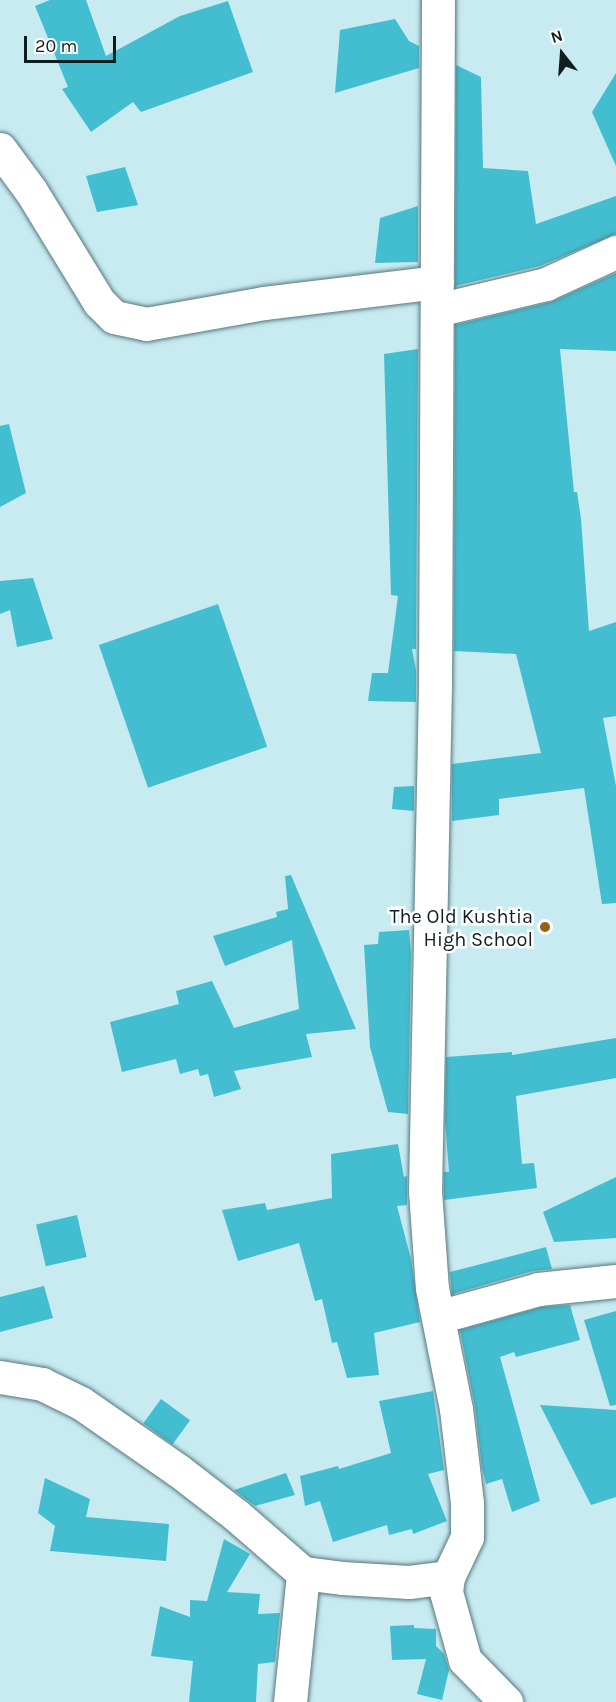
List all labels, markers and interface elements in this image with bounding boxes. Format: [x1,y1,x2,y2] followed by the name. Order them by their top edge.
[27,24,118,62] scale bar
[532,24,592,84] north arrow
[548,26,565,47] text: N
[35,35,77,57] text: 20 m
[389,904,533,951] place label: The Old Kushtia High School
[538,920,552,934] marker: The Old Kushtia High School

